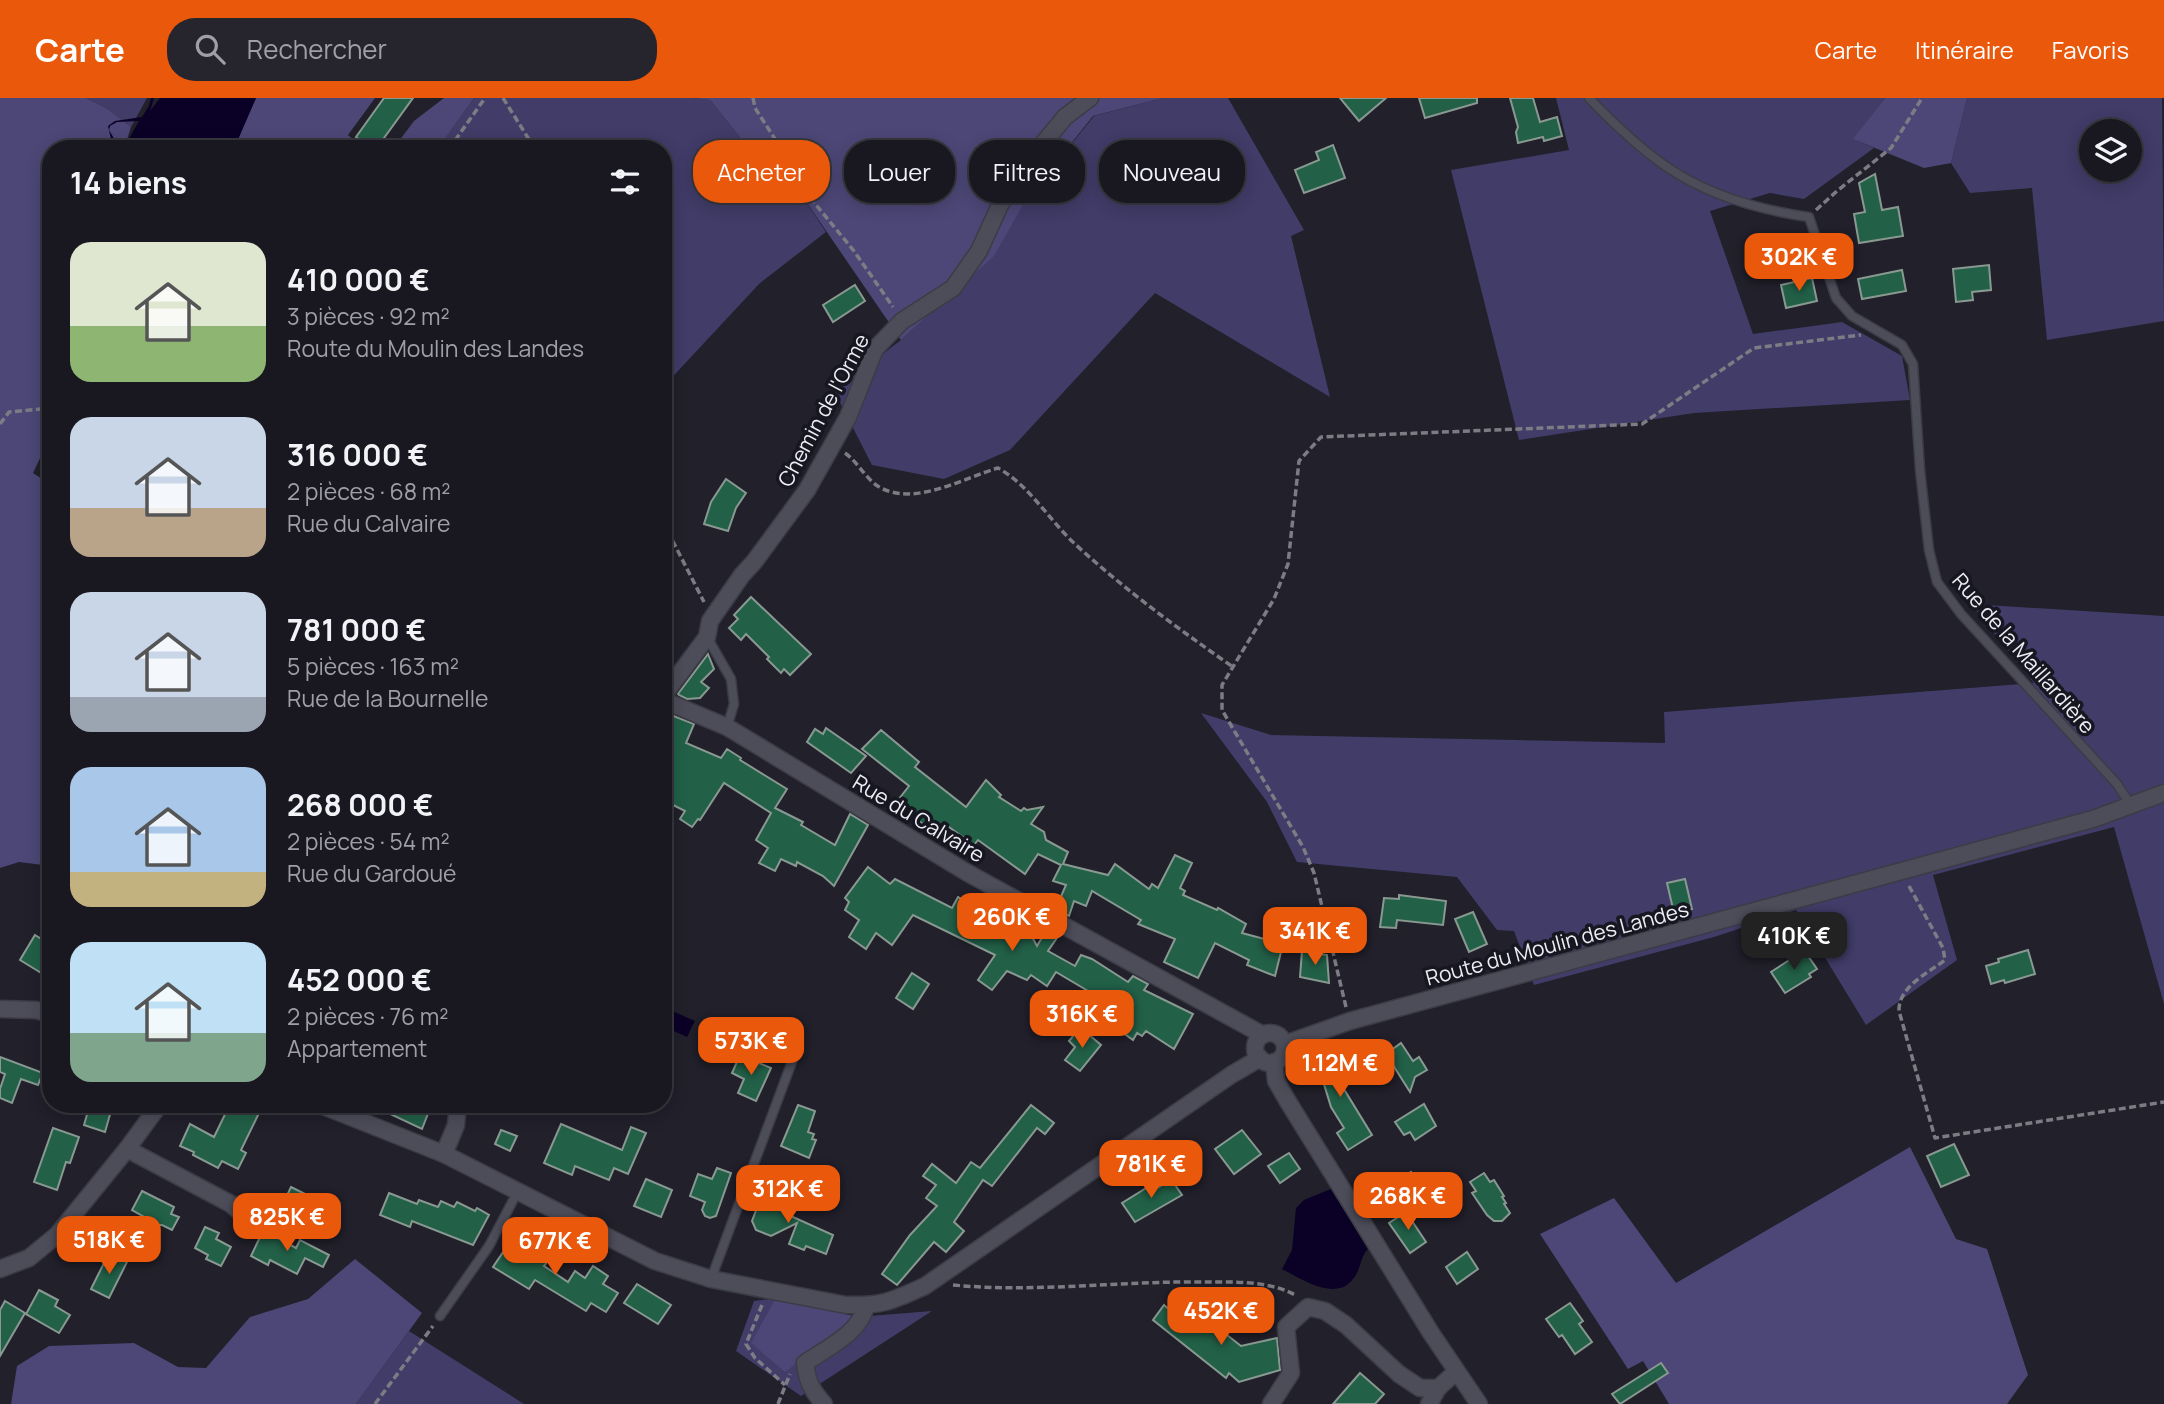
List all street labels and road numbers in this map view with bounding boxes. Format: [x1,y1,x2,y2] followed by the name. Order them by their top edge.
[771,329,875,491] street label: Chemin de l'Orme
[1946,567,2102,739] street label: Rue de la Maillardière
[848,768,990,868] street label: Rue du Calvaire
[1422,894,1692,992] street label: Route du Moulin des Landes

